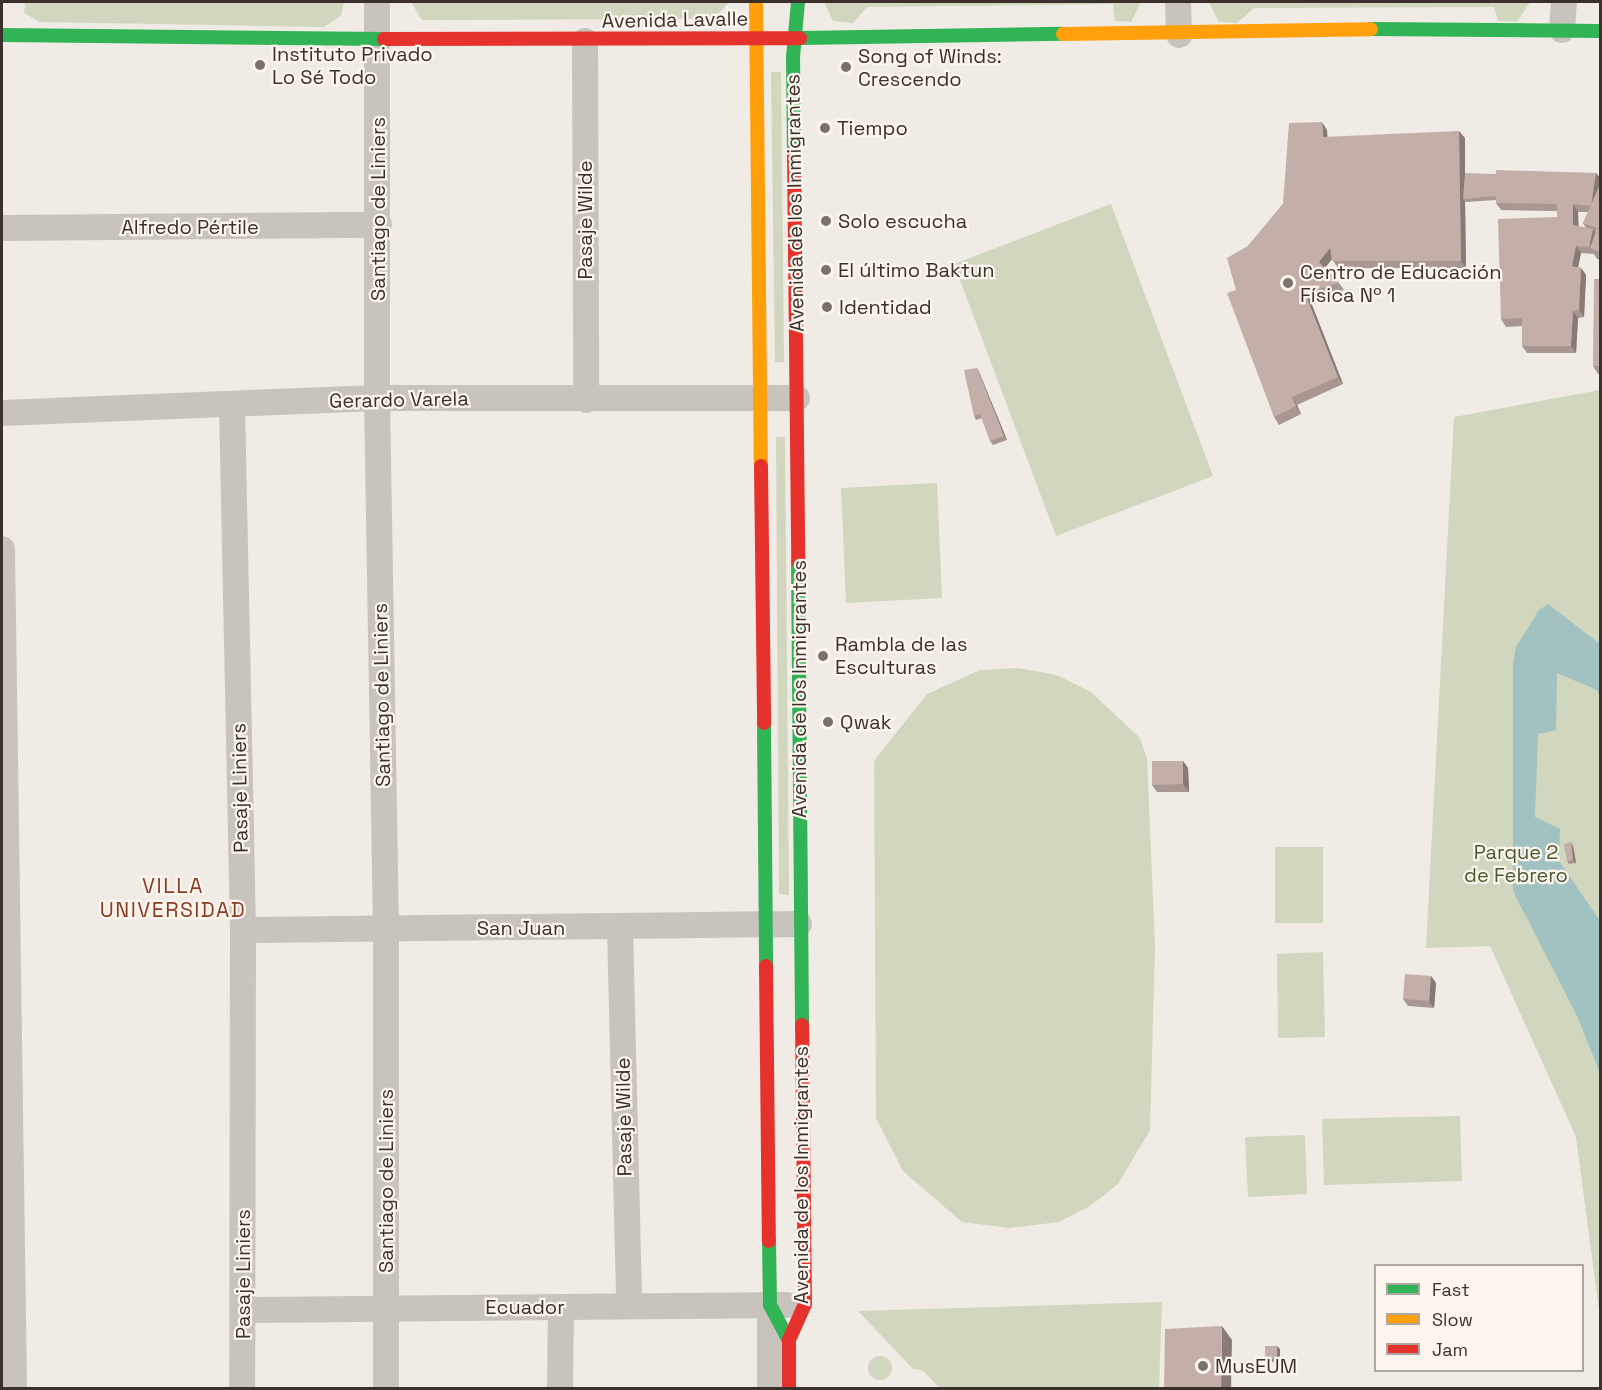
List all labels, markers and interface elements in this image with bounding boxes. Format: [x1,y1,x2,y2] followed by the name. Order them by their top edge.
[601,7,749,33] street label: Avenida Lavalle
[272,42,433,89] place label: Instituto Privado Lo Sé Todo
[858,44,1002,91] place label: Song of Winds: Crescendo
[253,58,267,72] marker: Instituto Privado Lo Sé Todo
[839,60,853,74] marker: Song of Winds: Crescendo
[781,74,809,332] street label: Avenida de los Inmigrantes
[837,116,908,140] place label: Tiempo
[366,117,390,301] street label: Santiago de Liniers
[818,121,832,135] marker: Tiempo
[573,160,597,280] street label: Pasaje Wilde
[838,209,967,233] place label: Solo escucha
[819,214,833,228] marker: Solo escucha
[121,215,259,239] street label: Alfredo Pértile
[838,258,994,282] place label: El último Baktun
[1300,260,1501,307] place label: Centro de Educación Física Nº 1
[819,263,833,277] marker: El último Baktun
[1281,276,1295,290] marker: Centro de Educación Física Nº 1
[839,295,932,319] place label: Identidad
[820,300,834,314] marker: Identidad
[329,387,469,413] street label: Gerardo Varela
[787,560,811,818] street label: Avenida de los Inmigrantes
[368,603,396,787] street label: Santiago de Liniers
[835,632,967,679] place label: Rambla de las Esculturas
[816,649,830,663] marker: Rambla de las Esculturas
[840,710,891,734] place label: Qwak
[821,715,835,729] marker: Qwak
[227,723,253,853] street label: Pasaje Liniers
[1464,841,1568,888] park label: Parque 2 de Febrero
[100,873,246,923] district label: VILLA UNIVERSIDAD
[477,916,565,940] street label: San Juan
[789,1046,813,1304] street label: Avenida de los Inmigrantes
[611,1057,637,1177] street label: Pasaje Wilde
[374,1089,398,1273] street label: Santiago de Liniers
[231,1209,255,1339] street label: Pasaje Liniers
[1374,1264,1584,1372] legend
[1432,1278,1469,1301] text: Fast
[485,1295,565,1319] street label: Ecuador
[1432,1308,1473,1331] text: Slow
[1432,1338,1468,1361] text: Jam
[1215,1354,1297,1378] place label: MusEUM
[1196,1359,1210,1373] marker: MusEUM

